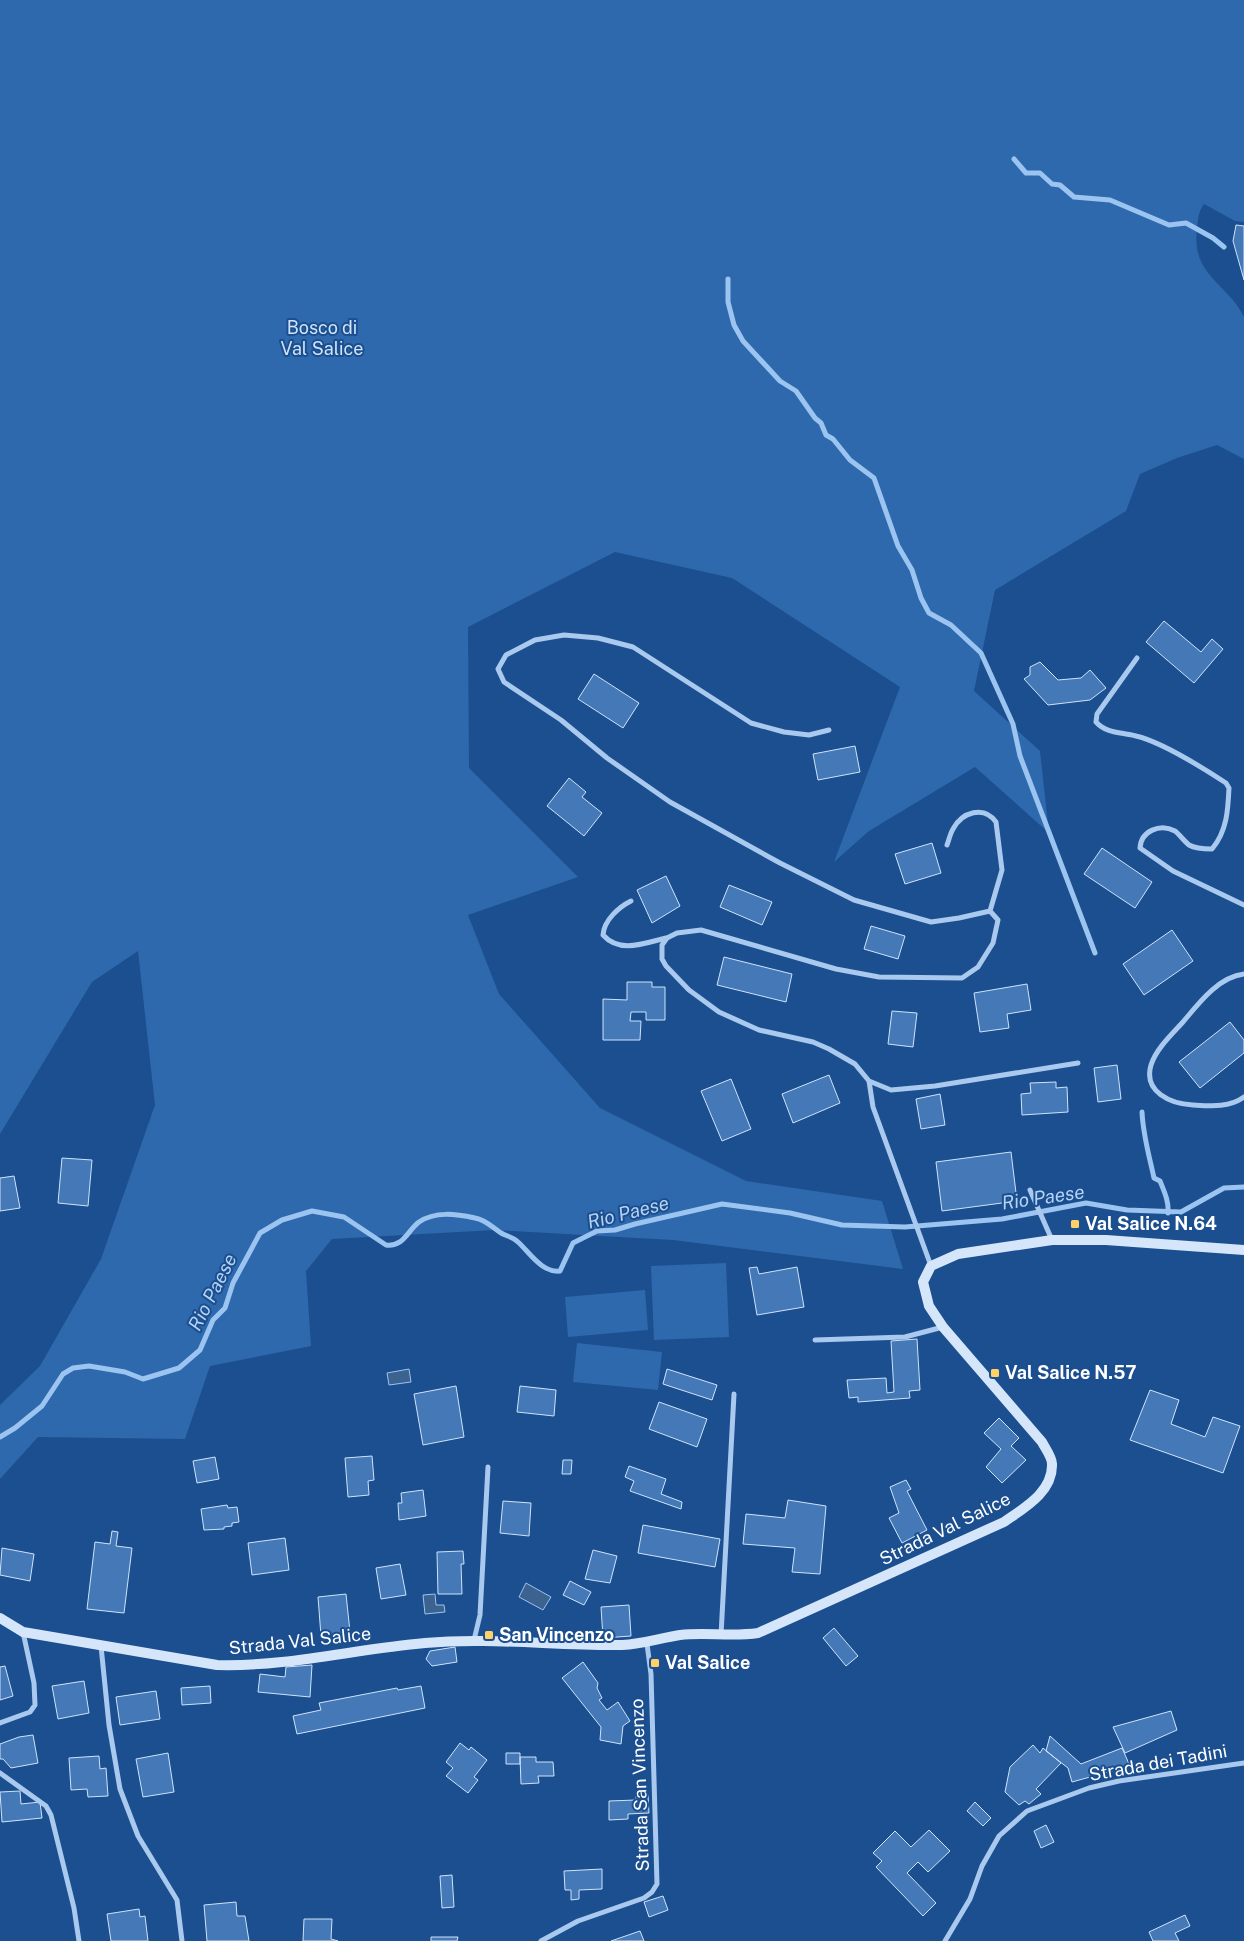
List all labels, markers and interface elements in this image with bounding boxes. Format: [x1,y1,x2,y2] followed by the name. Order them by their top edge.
[281,317,363,359] park label: Bosco di Val Salice
[1000,1180,1086,1214] water label: Rio Paese
[585,1191,671,1233] water label: Rio Paese
[1085,1213,1217,1234] place label: Val Salice N.64
[1069,1218,1081,1230] marker: Val Salice N.64
[183,1250,241,1334] water label: Rio Paese
[1005,1362,1137,1383] place label: Val Salice N.57
[989,1367,1001,1379] marker: Val Salice N.57
[876,1488,1014,1569] street label: Strada Val Salice
[228,1623,372,1658] street label: Strada Val Salice
[499,1624,614,1645] place label: San Vincenzo
[483,1629,495,1641] marker: San Vincenzo
[665,1652,750,1673] place label: Val Salice
[649,1657,661,1669] marker: Val Salice
[626,1698,653,1872] street label: Strada San Vincenzo
[1087,1740,1229,1785] street label: Strada dei Tadini

